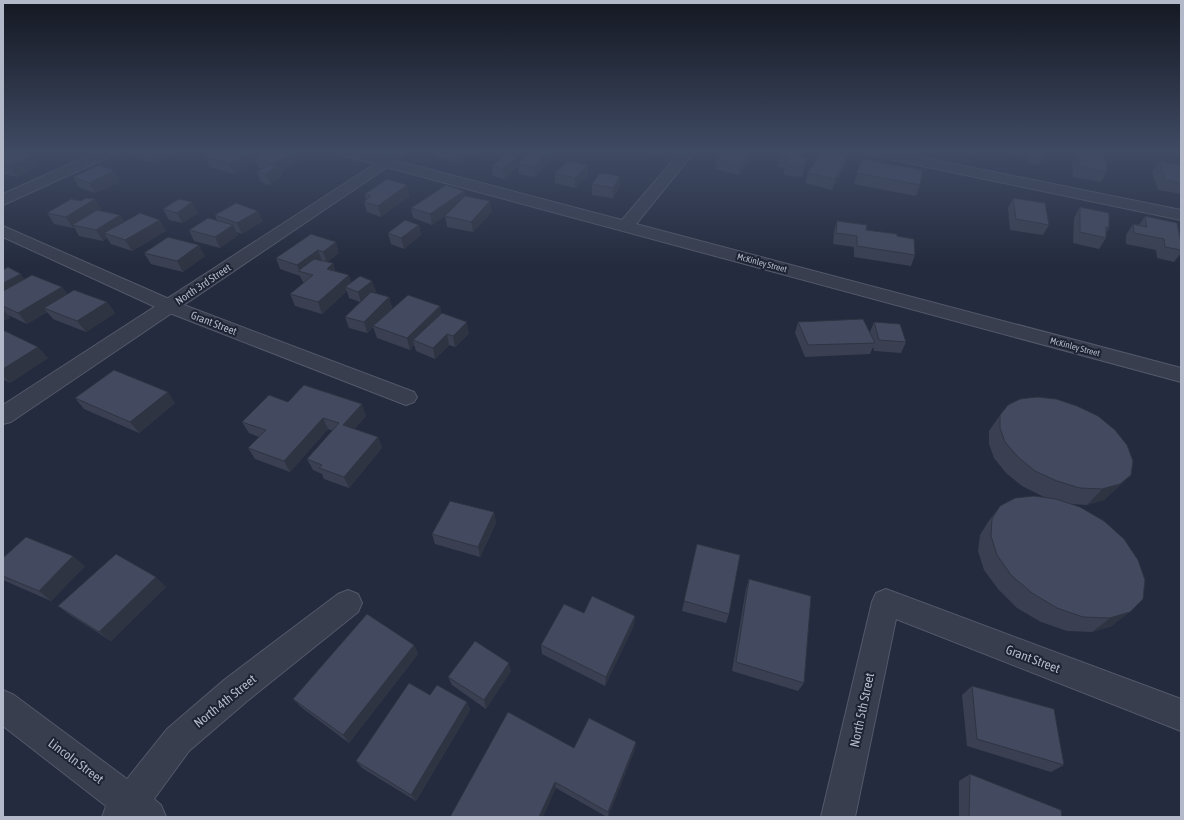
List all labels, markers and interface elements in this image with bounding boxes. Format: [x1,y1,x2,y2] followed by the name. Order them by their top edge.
[736,252,788,275] street label: McKinley Street
[173,261,233,307] street label: North 3rd Street
[189,309,239,337] street label: Grant Street
[1049,336,1101,359] street label: McKinley Street
[1004,642,1062,676] street label: Grant Street
[191,671,259,731] street label: North 4th Street
[847,671,877,749] street label: North 5th Street
[45,735,107,787] street label: Lincoln Street

